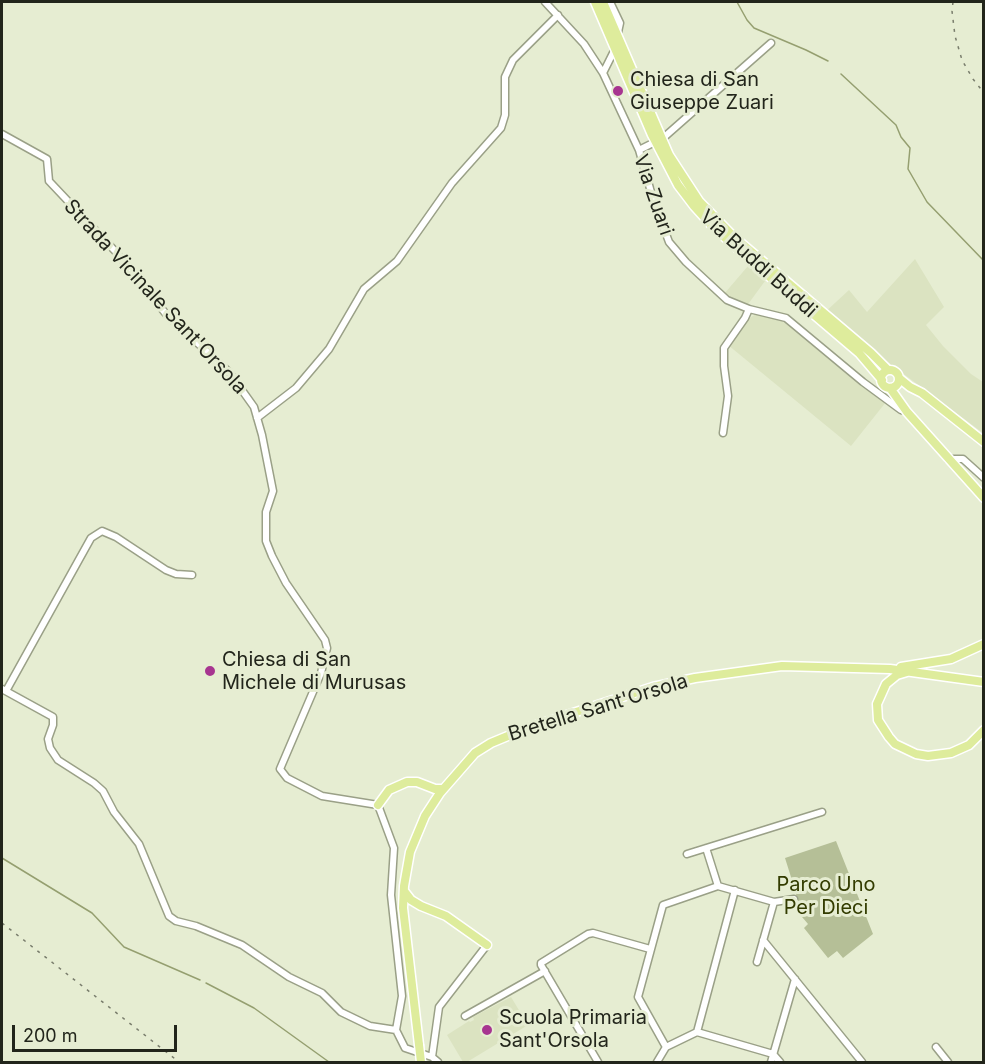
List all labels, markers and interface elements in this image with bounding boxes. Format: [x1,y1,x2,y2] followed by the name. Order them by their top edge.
[630,68,774,115] place label: Chiesa di San Giuseppe Zuari
[611,84,625,98] marker: Chiesa di San Giuseppe Zuari
[628,151,678,239] street label: Via Zuari
[59,195,251,399] street label: Strada Vicinale Sant'Orsola
[694,205,822,323] street label: Via Buddi Buddi
[222,648,406,695] place label: Chiesa di San Michele di Murusas
[203,664,217,678] marker: Chiesa di San Michele di Murusas
[505,669,691,747] street label: Bretella Sant'Orsola
[777,873,875,920] park label: Parco Uno Per Dieci
[499,1006,647,1053] place label: Scuola Primaria Sant'Orsola
[15,1013,180,1051] scale bar
[480,1023,494,1037] marker: Scuola Primaria Sant'Orsola
[23,1025,78,1046] text: 200 m

